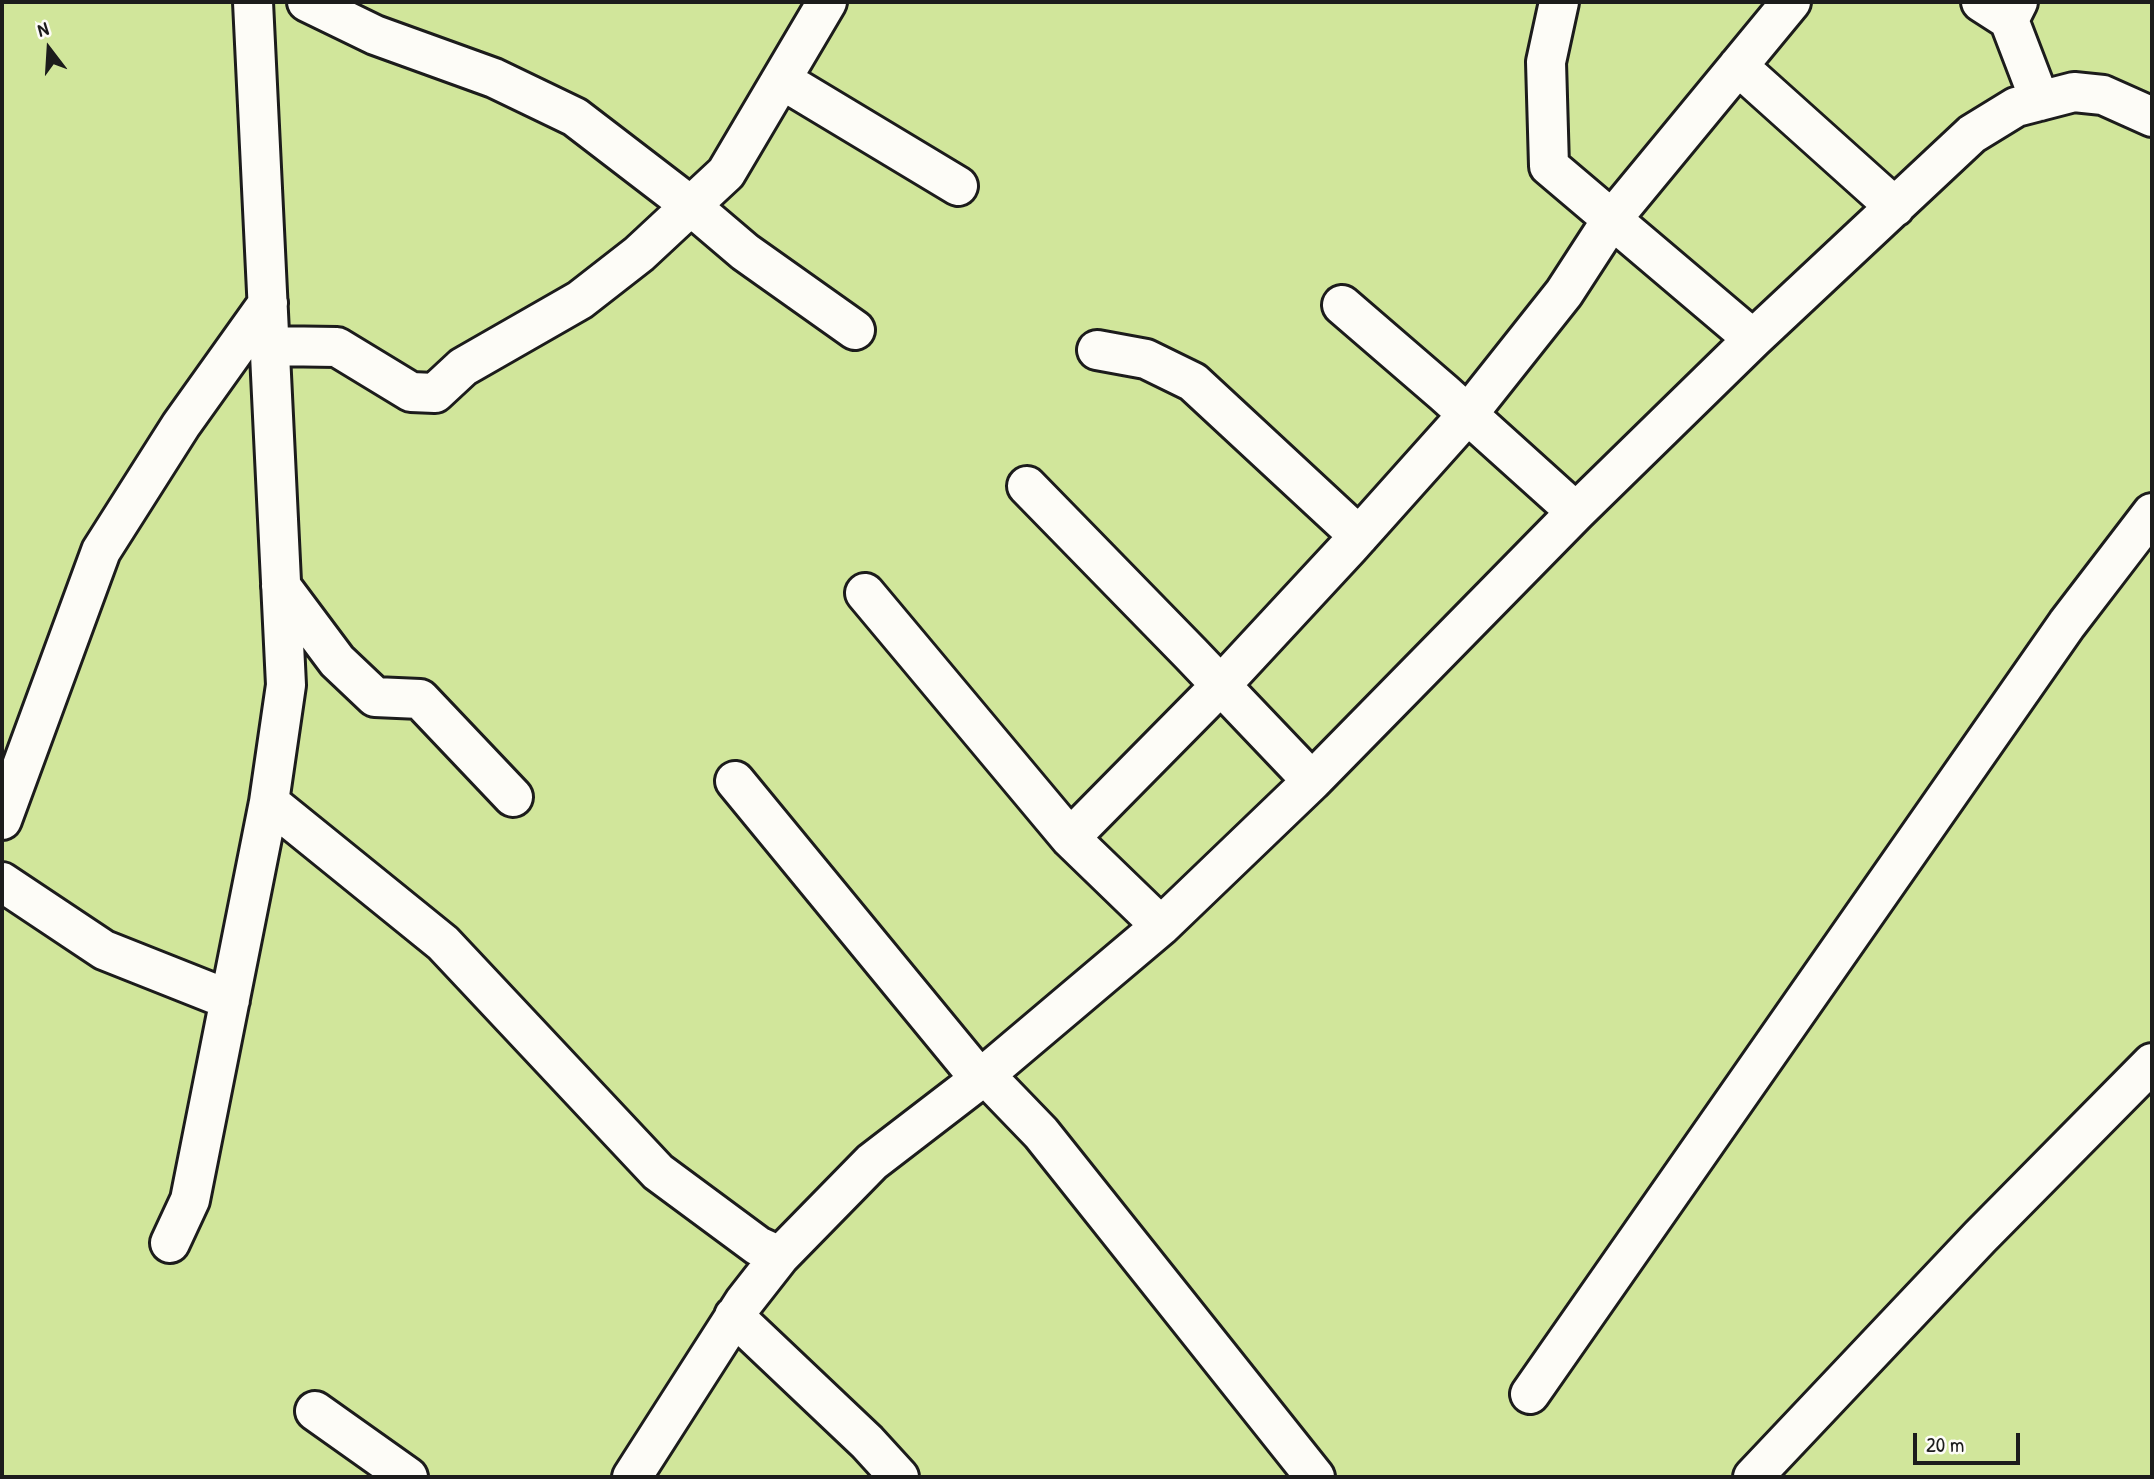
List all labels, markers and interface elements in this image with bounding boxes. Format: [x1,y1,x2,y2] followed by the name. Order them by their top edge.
[14,14,84,84] north arrow
[34,15,51,43] text: N
[1916,1420,2023,1464] scale bar
[1926,1430,1964,1459] text: 20 m

